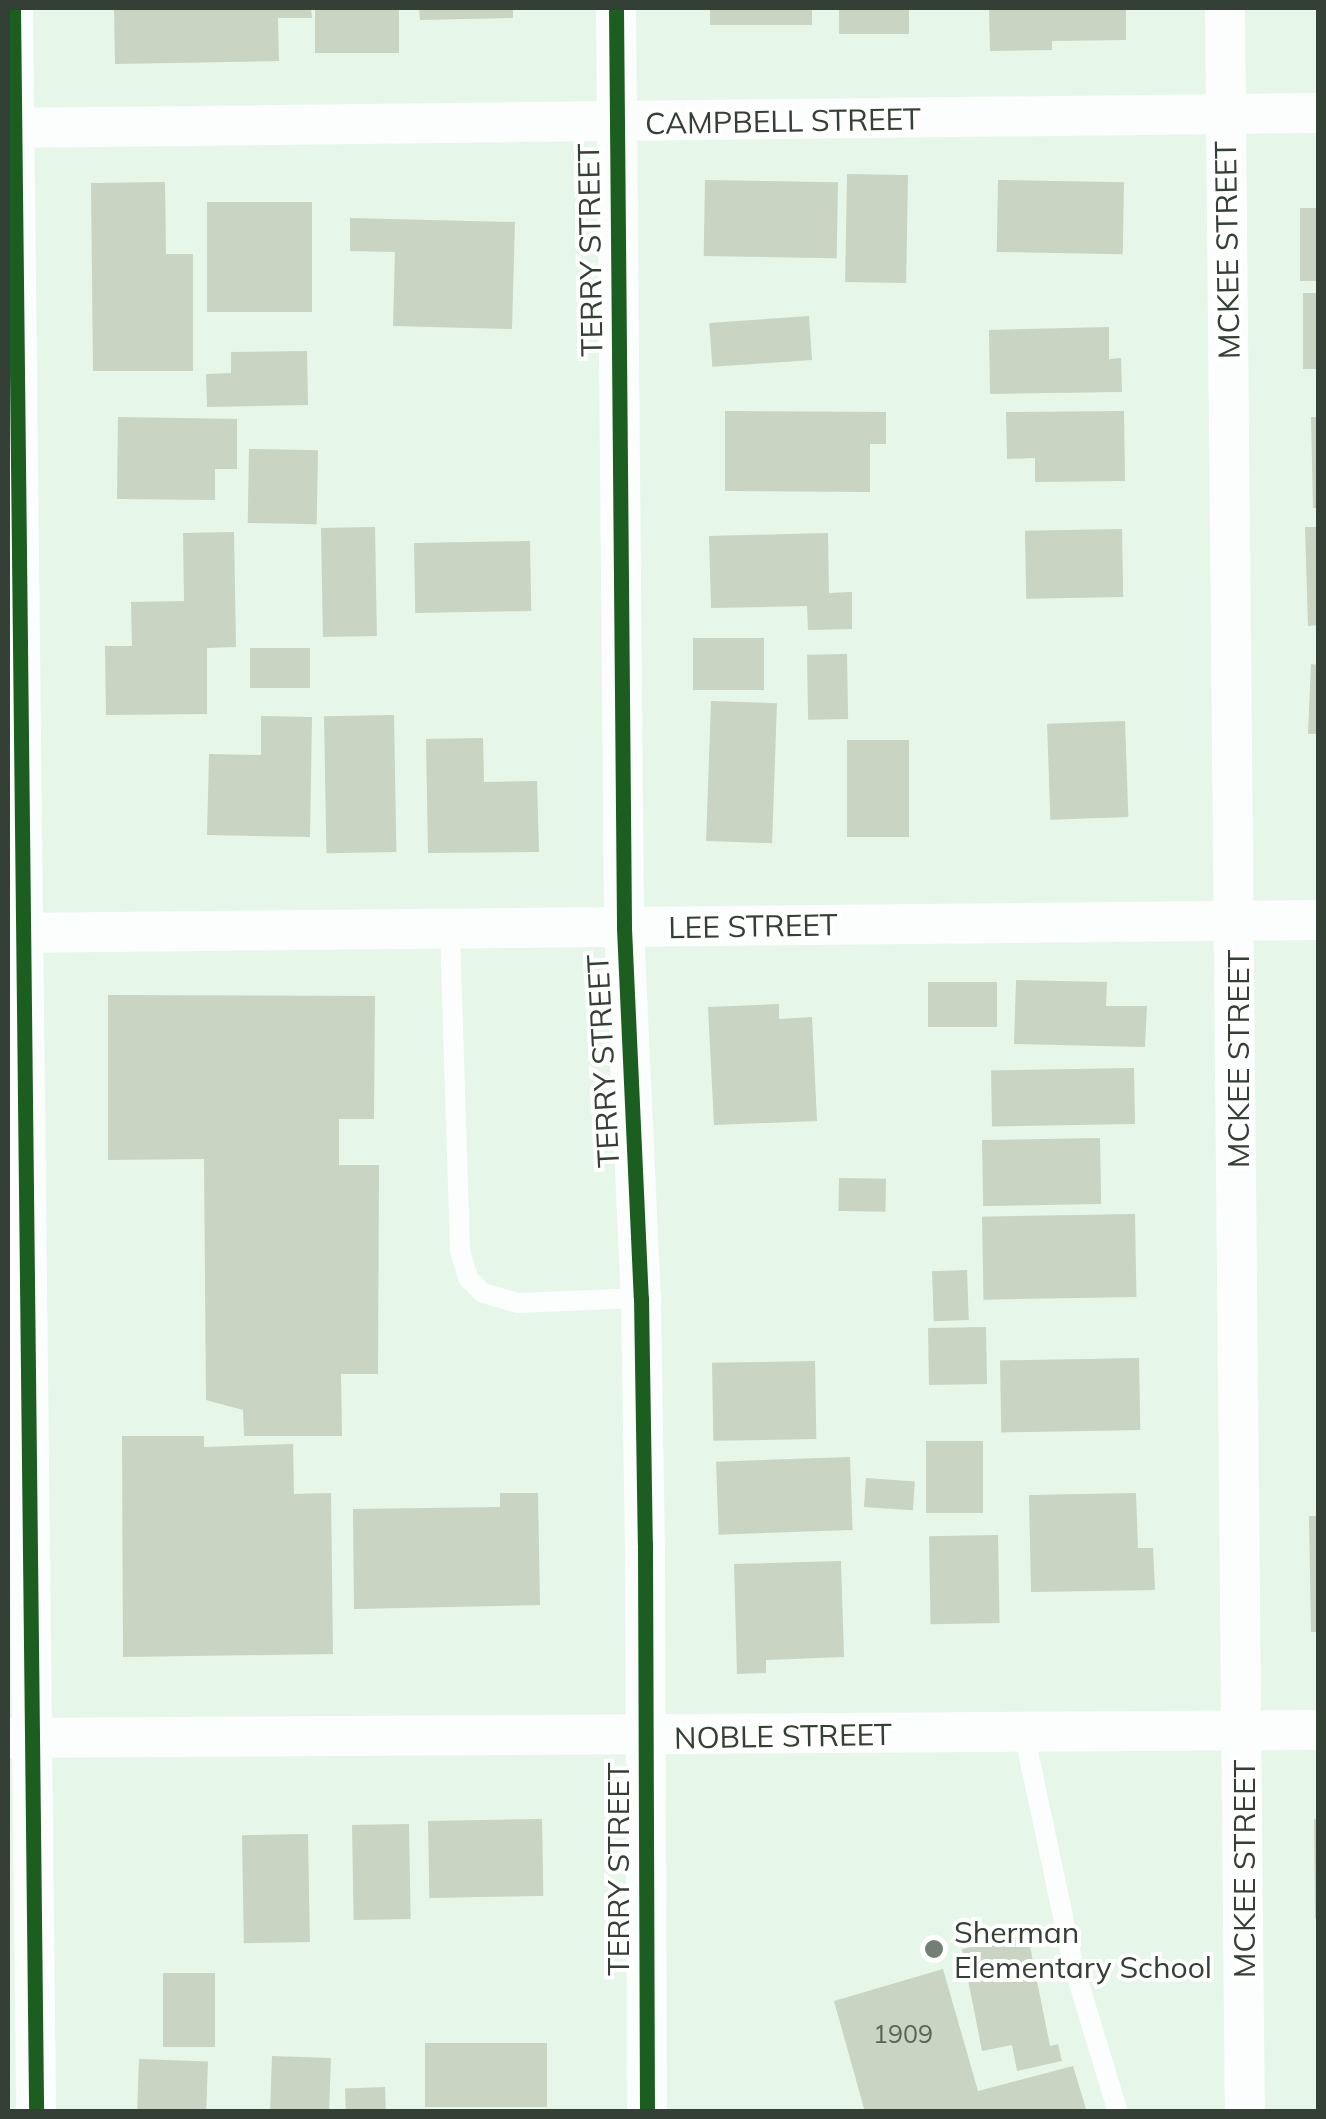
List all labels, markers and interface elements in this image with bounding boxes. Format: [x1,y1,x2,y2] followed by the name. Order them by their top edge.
[645,101,921,141] street label: CAMPBELL STREET
[1207,140,1247,360] street label: MCKEE STREET
[570,143,610,357] street label: TERRY STREET
[668,907,838,945] street label: LEE STREET
[1220,950,1256,1168] street label: MCKEE STREET
[579,954,627,1168] street label: TERRY STREET
[674,1716,892,1756] street label: NOBLE STREET
[1226,1760,1262,1978] street label: MCKEE STREET
[600,1762,636,1976] street label: TERRY STREET
[954,1914,1212,1984] place label: Sherman Elementary School
[923,1938,945,1960] marker: Sherman Elementary School
[873,2019,933,2049] house number: 1909

